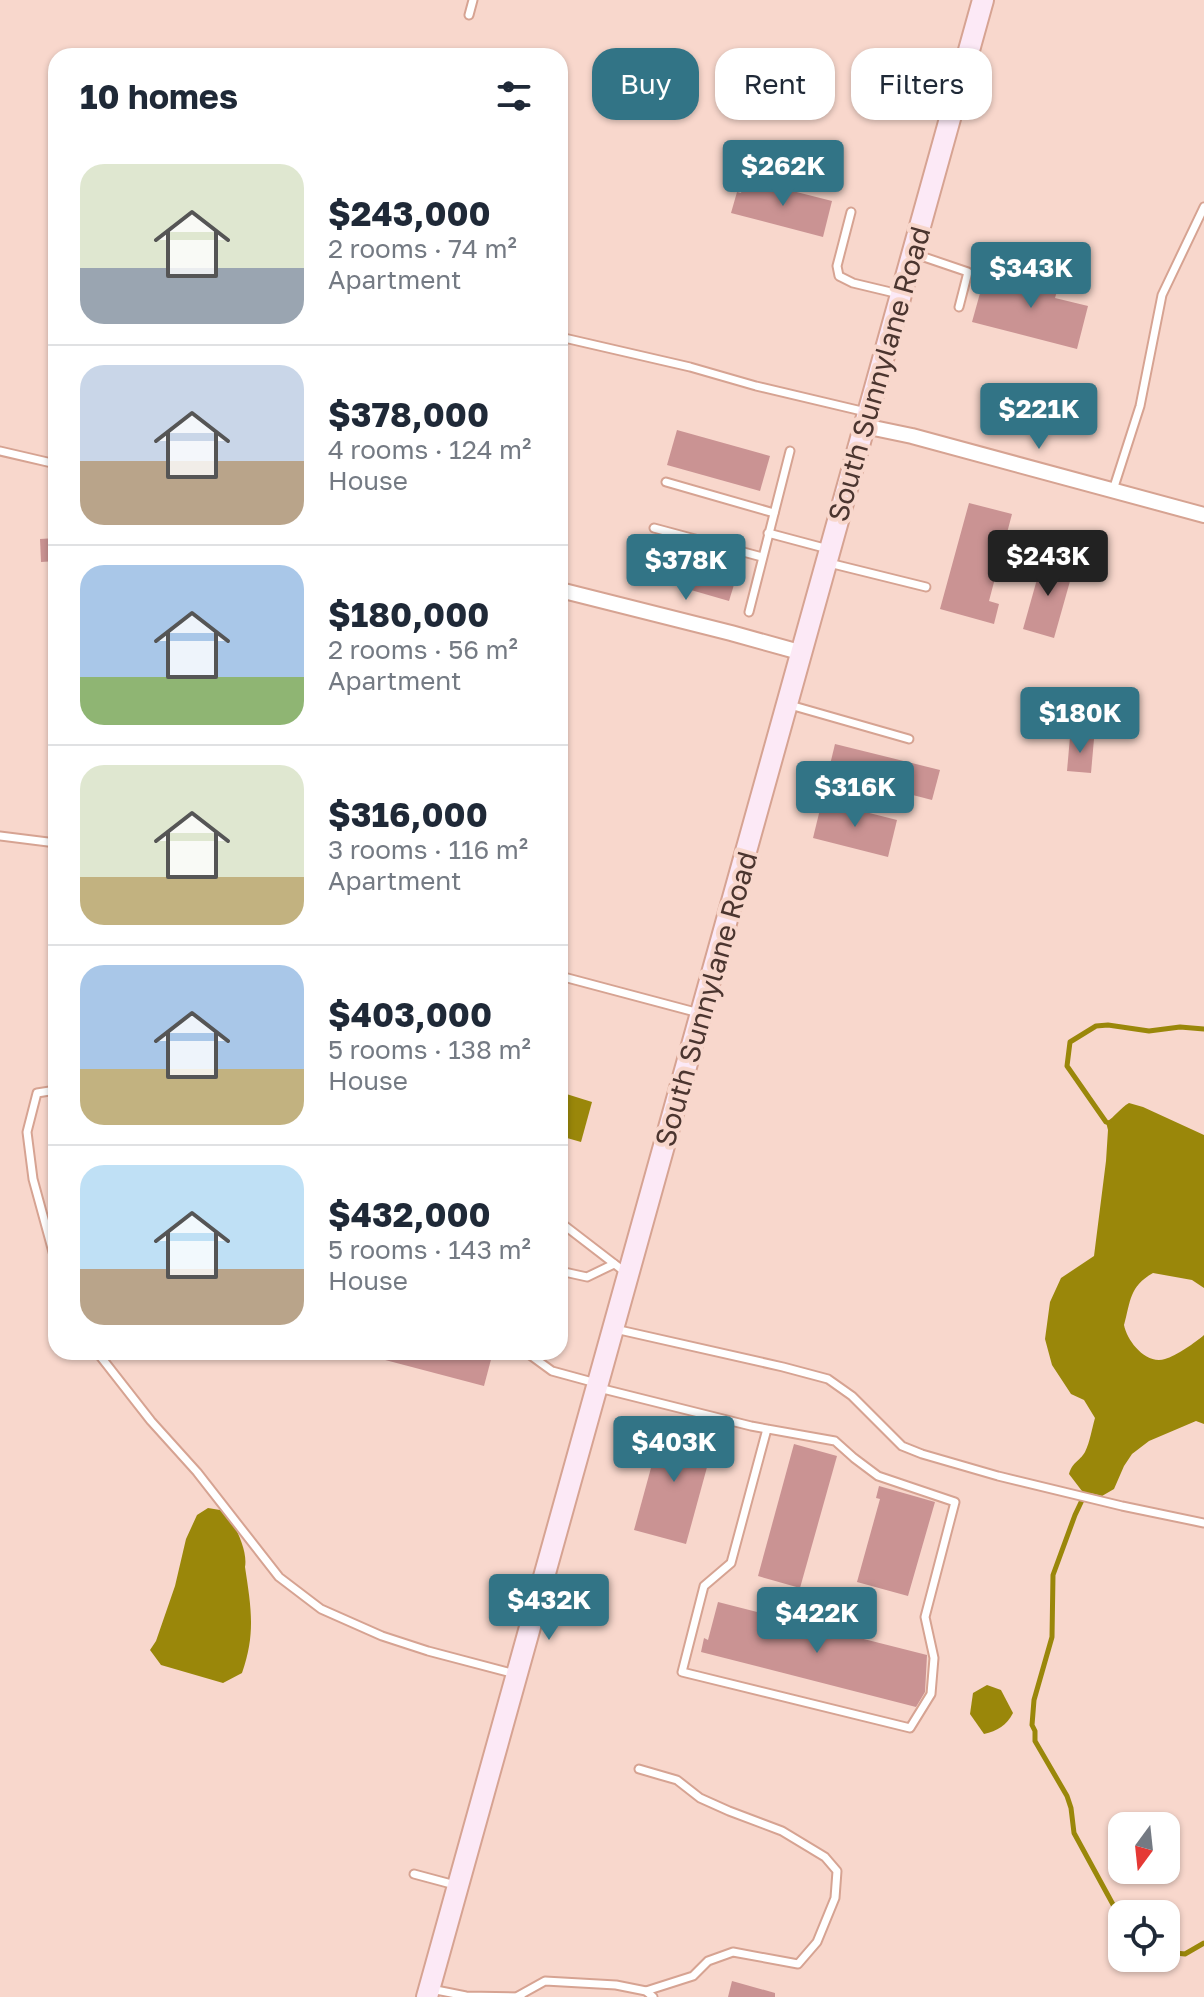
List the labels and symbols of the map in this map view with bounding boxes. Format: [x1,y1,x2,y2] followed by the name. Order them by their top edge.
[727,140,839,208] pin: $262K
[821,223,936,525] street label: South Sunnylane Road
[975,242,1087,310] pin: $343K
[983,383,1095,451] pin: $221K
[992,530,1104,598] pin: $243K
[630,534,742,602] pin: $378K
[1024,687,1136,755] pin: $180K
[799,761,911,829] pin: $316K
[648,848,763,1150] street label: South Sunnylane Road
[618,1416,730,1484] pin: $403K
[493,1574,605,1642] pin: $432K
[761,1587,873,1655] pin: $422K
[1108,1812,1180,1884] north arrow

